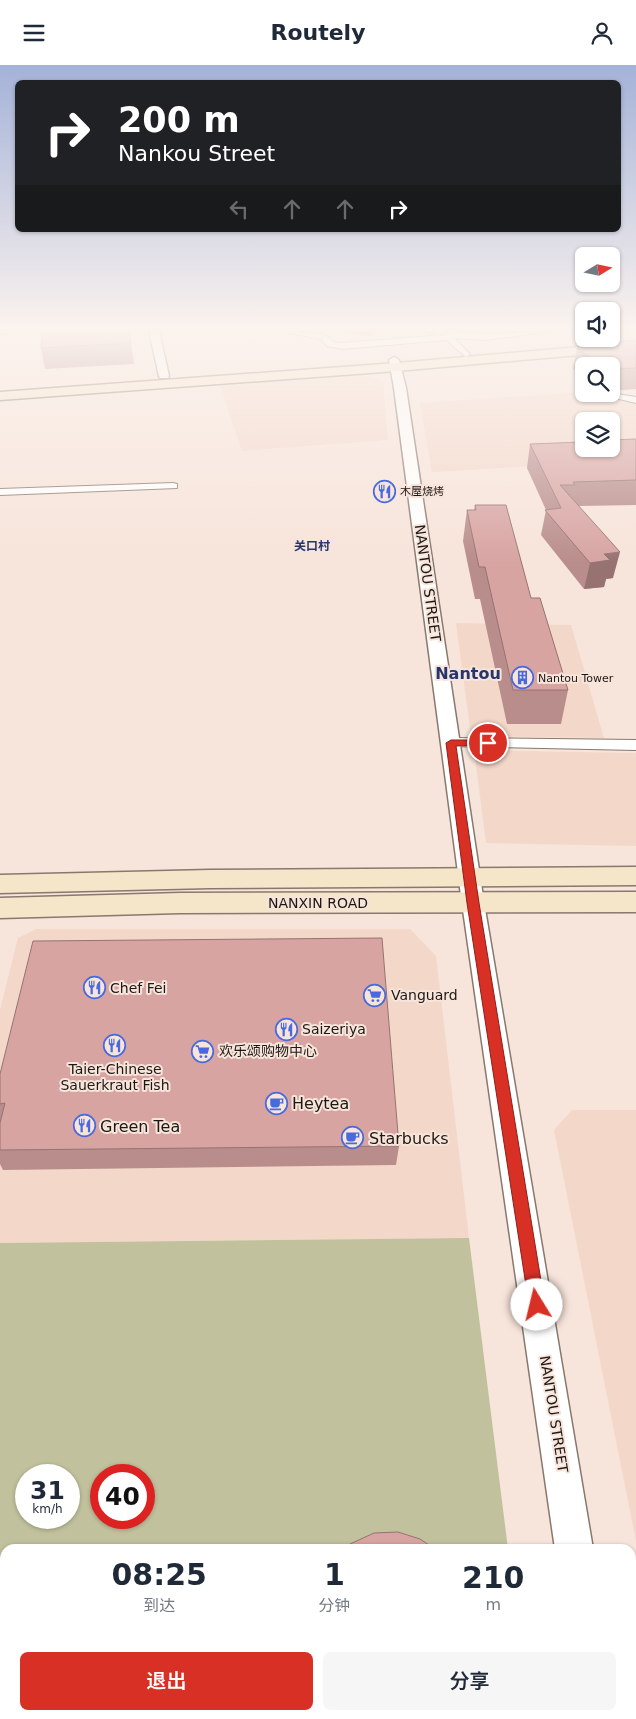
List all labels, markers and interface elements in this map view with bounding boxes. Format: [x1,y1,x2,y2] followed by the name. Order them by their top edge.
[20,19,48,47] icon: menu
[588,19,616,47] icon: person
[270,20,366,45] text: Routely
[35,100,100,165] icon: right
[118,100,240,140] text: 200 m
[118,141,275,166] text: Nankou Street
[225,195,253,223] icon: left
[278,195,306,223] icon: ahead
[331,195,359,223] icon: ahead
[384,195,412,223] icon: right
[575,247,620,293] north arrow
[575,247,620,457] map controls
[575,302,620,347] button: sound
[575,357,620,402] button: search
[575,412,620,457] button: layers
[372,479,396,503] restaurant icon: 木屋烧烤
[400,485,444,498] place label: 木屋烧烤
[412,523,444,643] street label: NANTOU STREET
[294,539,330,553] district label: 关口村
[435,664,501,683] district label: Nantou
[510,666,534,690] building icon: Nantou Tower
[538,672,614,685] place label: Nantou Tower
[467,722,509,764] pin
[474,729,502,757] icon: arrive
[268,895,368,911] street label: NANXIN ROAD
[82,976,106,1000] restaurant icon: Chef Fei
[110,980,166,996] place label: Chef Fei
[363,983,387,1007] supermarket icon: Vanguard
[391,987,458,1003] place label: Vanguard
[274,1017,298,1041] restaurant icon: Saizeriya
[302,1021,366,1037] place label: Saizeriya
[103,1034,127,1058] restaurant icon: Taier-Chinese Sauerkraut Fish
[191,1039,215,1063] supermarket icon: 欢乐颂购物中心
[219,1043,317,1059] place label: 欢乐颂购物中心
[60,1061,170,1093] place label: Taier-Chinese Sauerkraut Fish
[264,1091,288,1115] cafe icon: Heytea
[292,1094,349,1113] place label: Heytea
[72,1114,96,1138] restaurant icon: Green Tea
[100,1117,180,1136] place label: Green Tea
[341,1126,365,1150] cafe icon: Starbucks
[369,1129,449,1148] place label: Starbucks
[510,1278,562,1330] position arrow
[537,1354,571,1474] street label: NANTOU STREET
[90,1464,155,1529] speed limit sign: 40
[30,1476,65,1505] text: 31
[32,1502,63,1516] text: km/h
[111,1557,207,1592] text: 08:25
[324,1557,345,1592] text: 1
[462,1560,525,1595] text: 210
[485,1595,501,1614] text: m
[143,1596,175,1615] text: 到达
[318,1596,350,1615] text: 分钟
[20,1652,313,1710] button: 退出
[323,1652,616,1710] button: 分享

